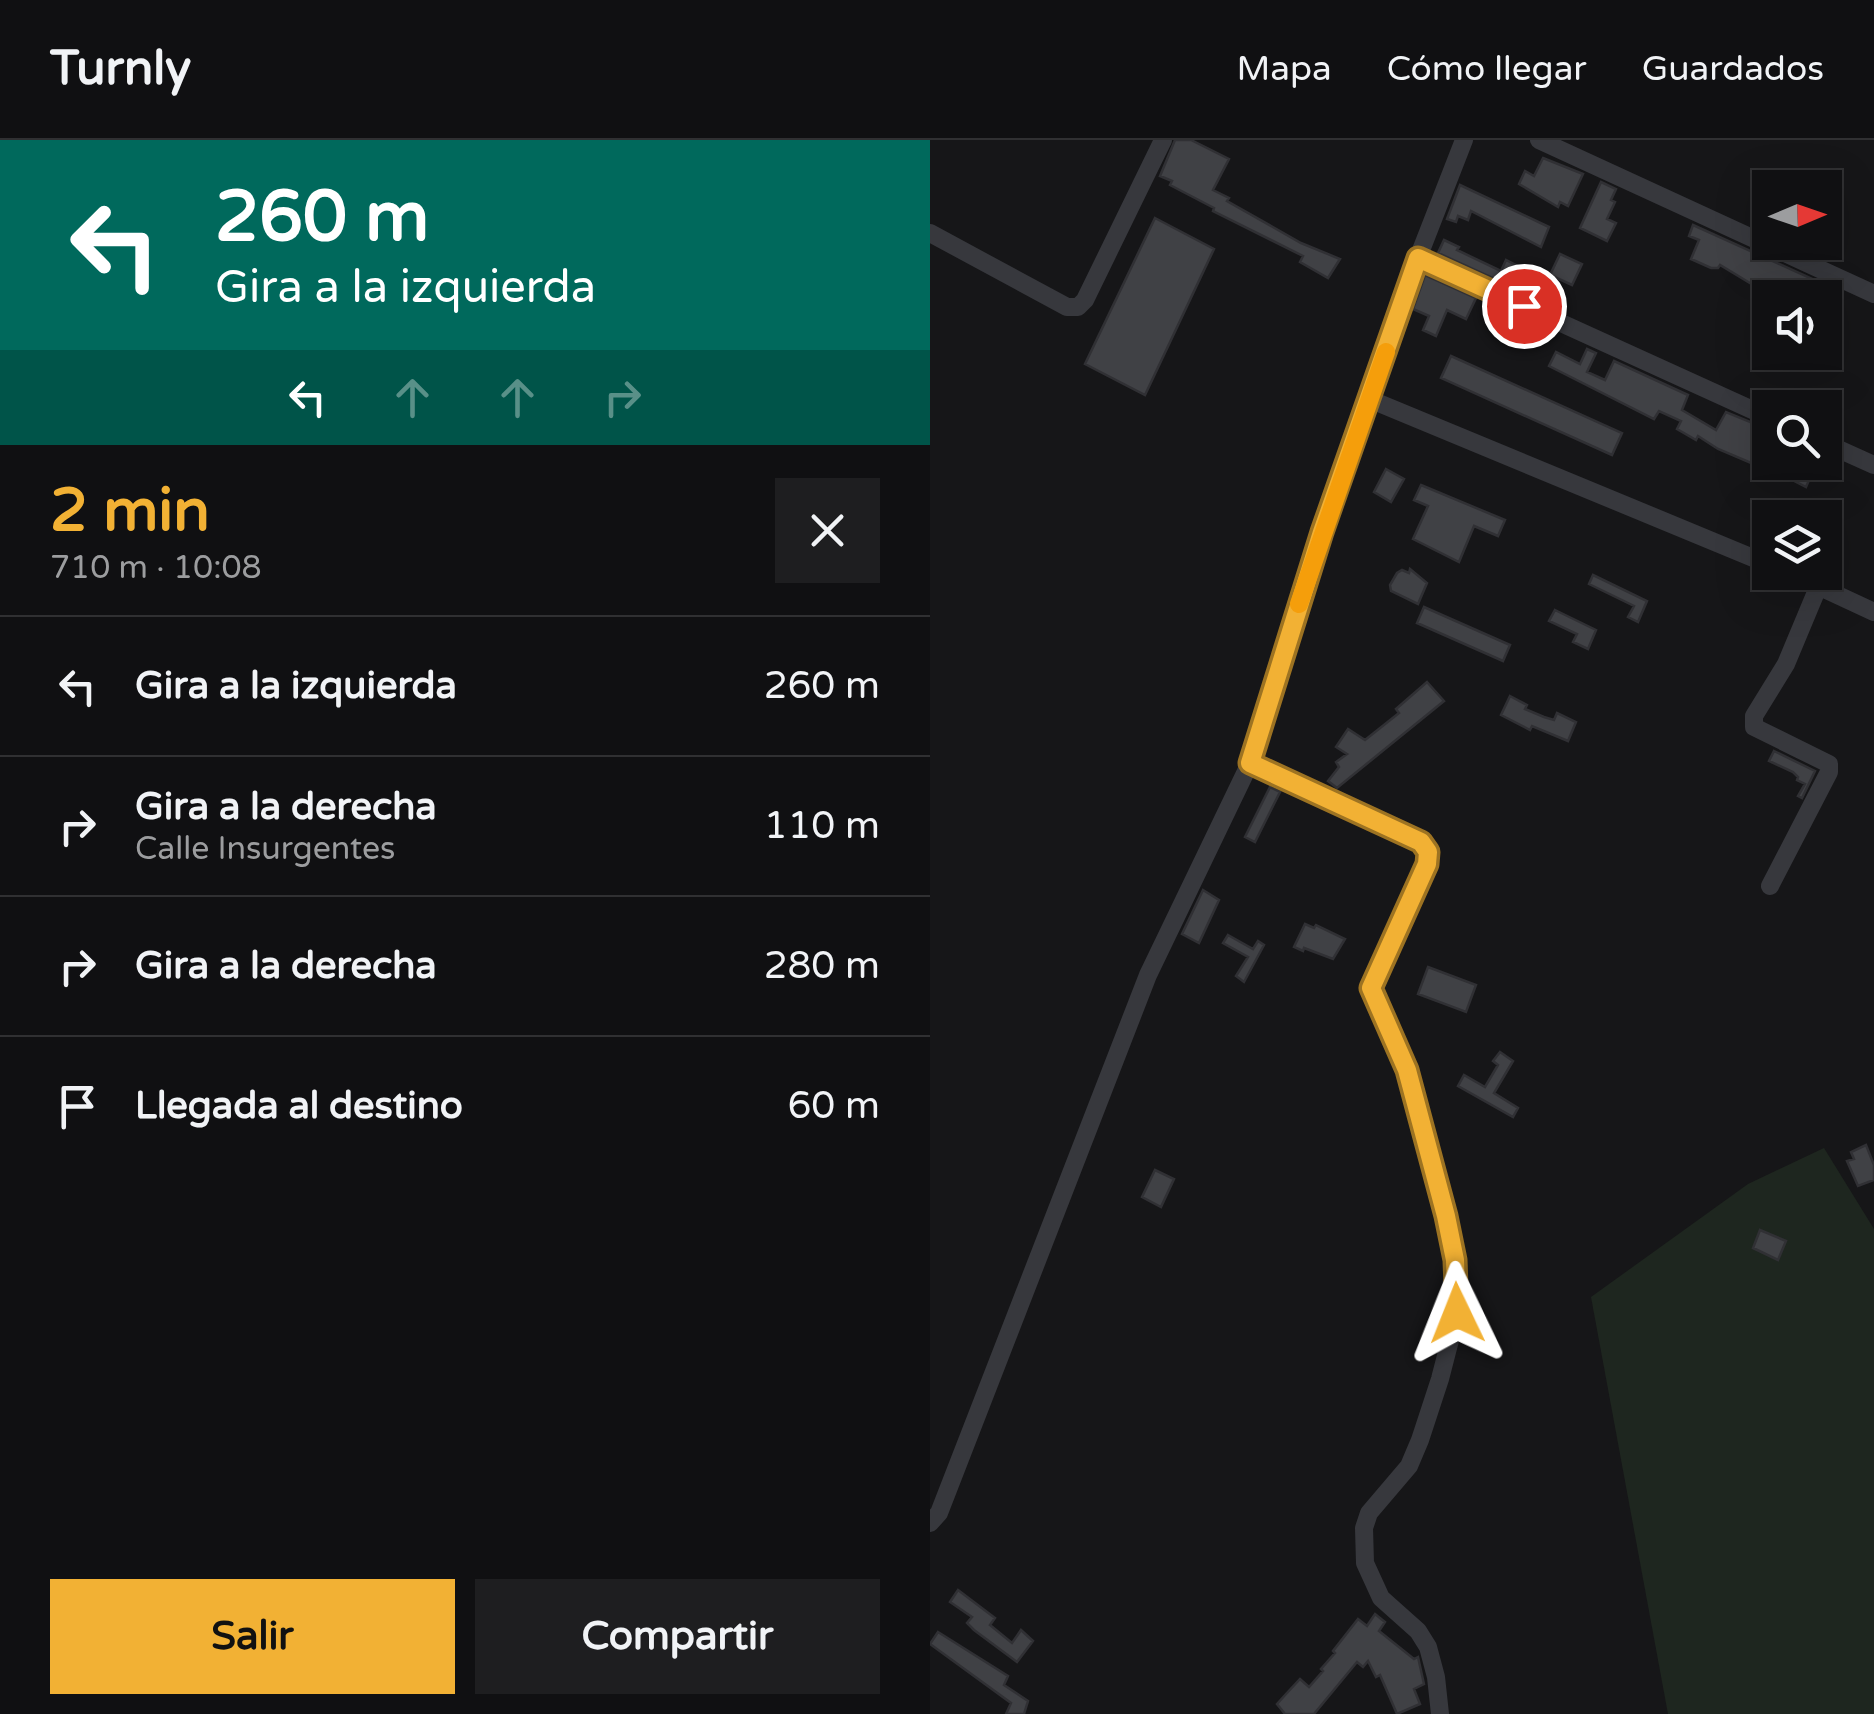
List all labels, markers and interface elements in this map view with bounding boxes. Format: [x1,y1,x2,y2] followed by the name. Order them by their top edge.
[50,40,191,98] text: Turnly
[1237,48,1332,90] text: Mapa
[1387,48,1587,90] text: Cómo llegar
[1642,48,1824,90] text: Guardados
[1752,170,1842,260] north arrow
[1752,170,1842,590] map controls
[215,176,429,260] text: 260 m
[50,180,180,310] icon: left
[215,261,596,315] text: Gira a la izquierda
[1482,264,1567,349] pin
[1497,279,1552,334] icon: arrive
[1752,280,1842,370] button: sound
[280,370,335,425] icon: left
[385,370,440,425] icon: ahead
[490,370,545,425] icon: ahead
[595,370,650,425] icon: right
[1752,390,1842,480] button: search
[50,475,210,547] text: 2 min
[775,478,880,583] button: close
[1752,500,1842,590] button: layers
[50,549,262,587] text: 710 m · 10:08
[50,659,105,714] icon: left
[135,663,457,709] text: Gira a la izquierda
[764,663,880,709] text: 260 m
[135,784,437,830] text: Gira a la derecha
[50,799,105,854] icon: right
[764,803,880,849] text: 110 m
[135,830,395,868] text: Calle Insurgentes
[50,939,105,994] icon: right
[135,943,437,989] text: Gira a la derecha
[764,943,880,989] text: 280 m
[50,1079,105,1134] icon: arrive
[135,1083,463,1129] text: Llegada al destino
[788,1083,880,1129] text: 60 m
[1405,1261,1509,1365] position arrow
[50,1579,455,1694] button: Salir
[475,1579,880,1694] button: Compartir

